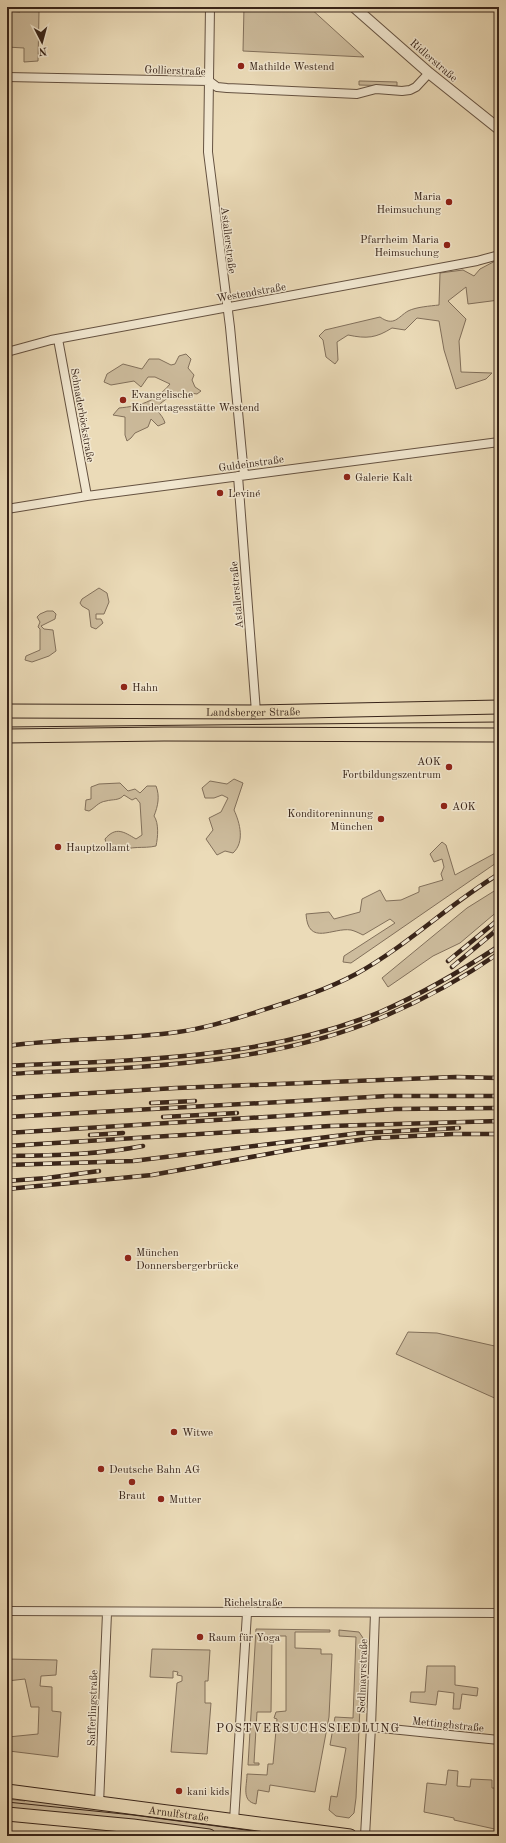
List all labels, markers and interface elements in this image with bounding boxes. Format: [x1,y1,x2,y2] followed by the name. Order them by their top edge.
[22,22,62,62] north arrow
[407,38,459,84] street label: Ridlerstraße
[38,45,48,56] text: N
[236,61,246,71] marker: Mathilde Westend
[249,62,335,73] place label: Mathilde Westend
[144,65,206,78] street label: Gollierstraße
[376,192,442,216] place label: Maria Heimsuchung
[444,197,454,207] marker: Maria Heimsuchung
[218,206,237,274] street label: Astallerstraße
[360,235,440,259] place label: Pfarrheim Maria Heimsuchung
[442,240,452,250] marker: Pfarrheim Maria Heimsuchung
[216,282,287,305] street label: Westendstraße
[68,367,95,463] street label: Schnaderböckstraße
[131,390,260,414] place label: Evangelische Kindertagesstätte Westend
[118,395,128,405] marker: Evangelische Kindertagesstätte Westend
[218,454,285,475] street label: Guldeinstraße
[342,472,352,482] marker: Galerie Kalt
[355,473,413,484] place label: Galerie Kalt
[215,488,225,498] marker: Leviné
[228,489,260,500] place label: Leviné
[229,561,246,629] street label: Astallerstraße
[119,682,129,692] marker: Hahn
[132,683,158,694] place label: Hahn
[206,707,300,719] street label: Landsberger Straße
[342,757,441,781] place label: AOK Fortbildungszentrum
[444,762,454,772] marker: AOK Fortbildungszentrum
[439,801,449,811] marker: AOK
[452,802,476,813] place label: AOK
[287,809,373,833] place label: Konditoreninnung München
[376,814,386,824] marker: Konditoreninnung München
[53,842,63,852] marker: Hauptzollamt
[66,843,130,854] place label: Hauptzollamt
[136,1248,239,1272] place label: München Donnersbergerbrücke
[123,1253,133,1263] marker: München Donnersbergerbrücke
[169,1427,179,1437] marker: Witwe
[182,1428,213,1439] place label: Witwe
[96,1464,106,1474] marker: Deutsche Bahn AG
[109,1465,200,1476] place label: Deutsche Bahn AG
[127,1477,137,1487] marker: Braut
[118,1491,146,1502] place label: Braut
[156,1494,166,1504] marker: Mutter
[169,1495,202,1506] place label: Mutter
[223,1598,283,1609] street label: Richelstraße
[195,1632,205,1642] marker: Raum für Yoga
[208,1633,281,1644] place label: Raum für Yoga
[357,1639,370,1713] street label: Sedlmayrstraße
[87,1670,100,1746] street label: Safferlingstraße
[411,1716,484,1735] street label: Mettinghstraße
[216,1723,400,1735] district label: POSTVERSUCHSSIEDLUNG
[174,1786,184,1796] marker: kani kids
[187,1787,230,1798] place label: kani kids
[147,1806,209,1824] street label: Arnulfstraße

